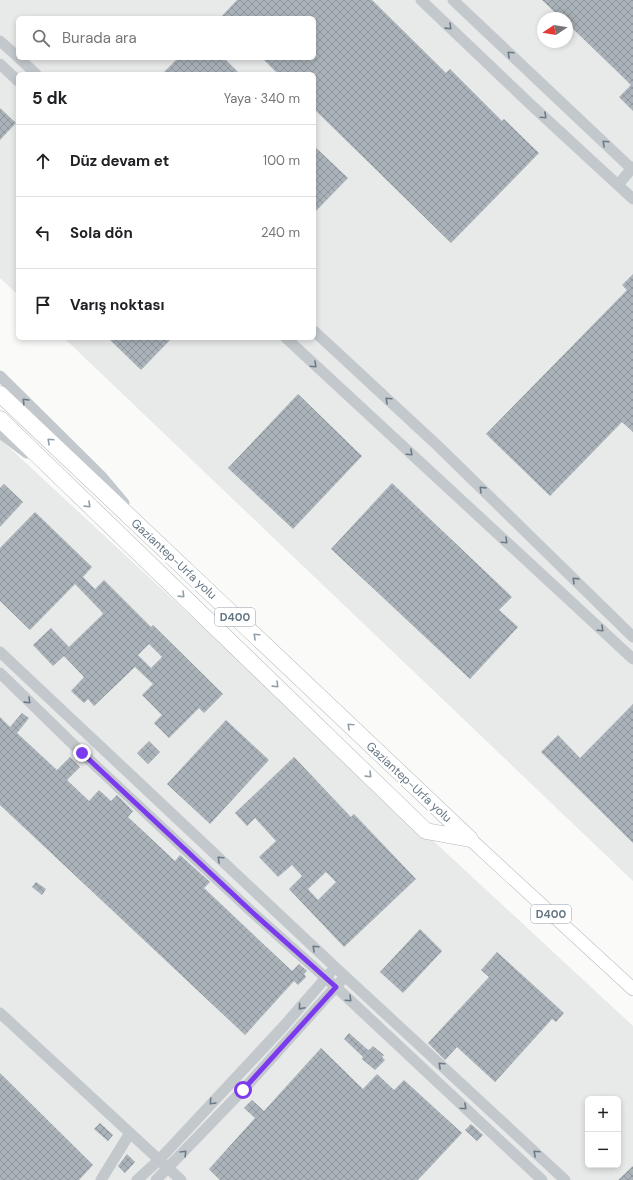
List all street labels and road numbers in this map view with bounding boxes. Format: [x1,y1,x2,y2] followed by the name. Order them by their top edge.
[128,515,220,603] street label: Gaziantep-Urfa yolu
[215,608,255,626] road number: D400
[363,738,455,826] street label: Gaziantep-Urfa yolu
[531,905,571,923] road number: D400

